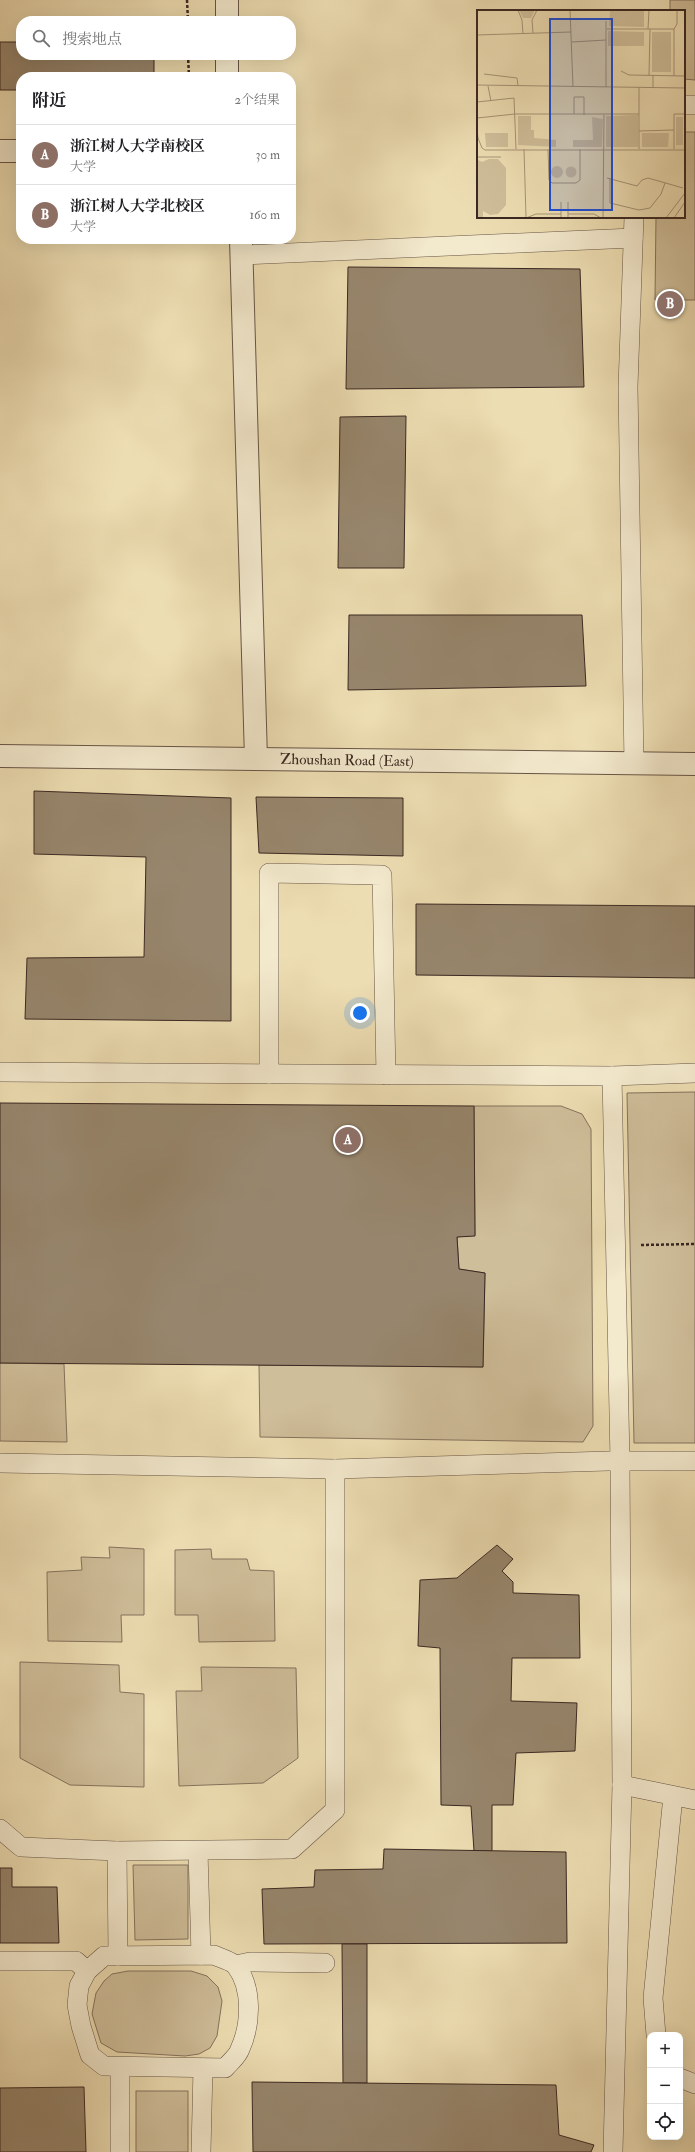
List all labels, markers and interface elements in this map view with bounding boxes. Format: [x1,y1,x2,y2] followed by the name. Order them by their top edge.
[477,10,685,218] inset map
[16,16,296,60] search box
[30,27,52,49] icon: search
[62,30,122,49] text: 搜索地点
[32,90,66,111] text: 附近
[234,92,280,108] text: 2个结果
[70,137,205,156] text: 浙江树人大学南校区
[41,147,49,163] text: A
[256,147,280,163] text: 30 m
[70,159,96,175] text: 大学
[70,197,205,216] text: 浙江树人大学北校区
[41,207,49,223] text: B
[249,207,280,223] text: 160 m
[70,219,96,235] text: 大学
[657,289,683,319] pin: B
[280,750,414,771] street label: Zhoushan Road (East)
[350,1003,370,1023] your location
[335,1125,361,1155] pin: A
[647,2032,683,2140] map controls
[647,2032,683,2068] button: +
[647,2068,683,2104] button: −
[647,2104,683,2140] button: locate

